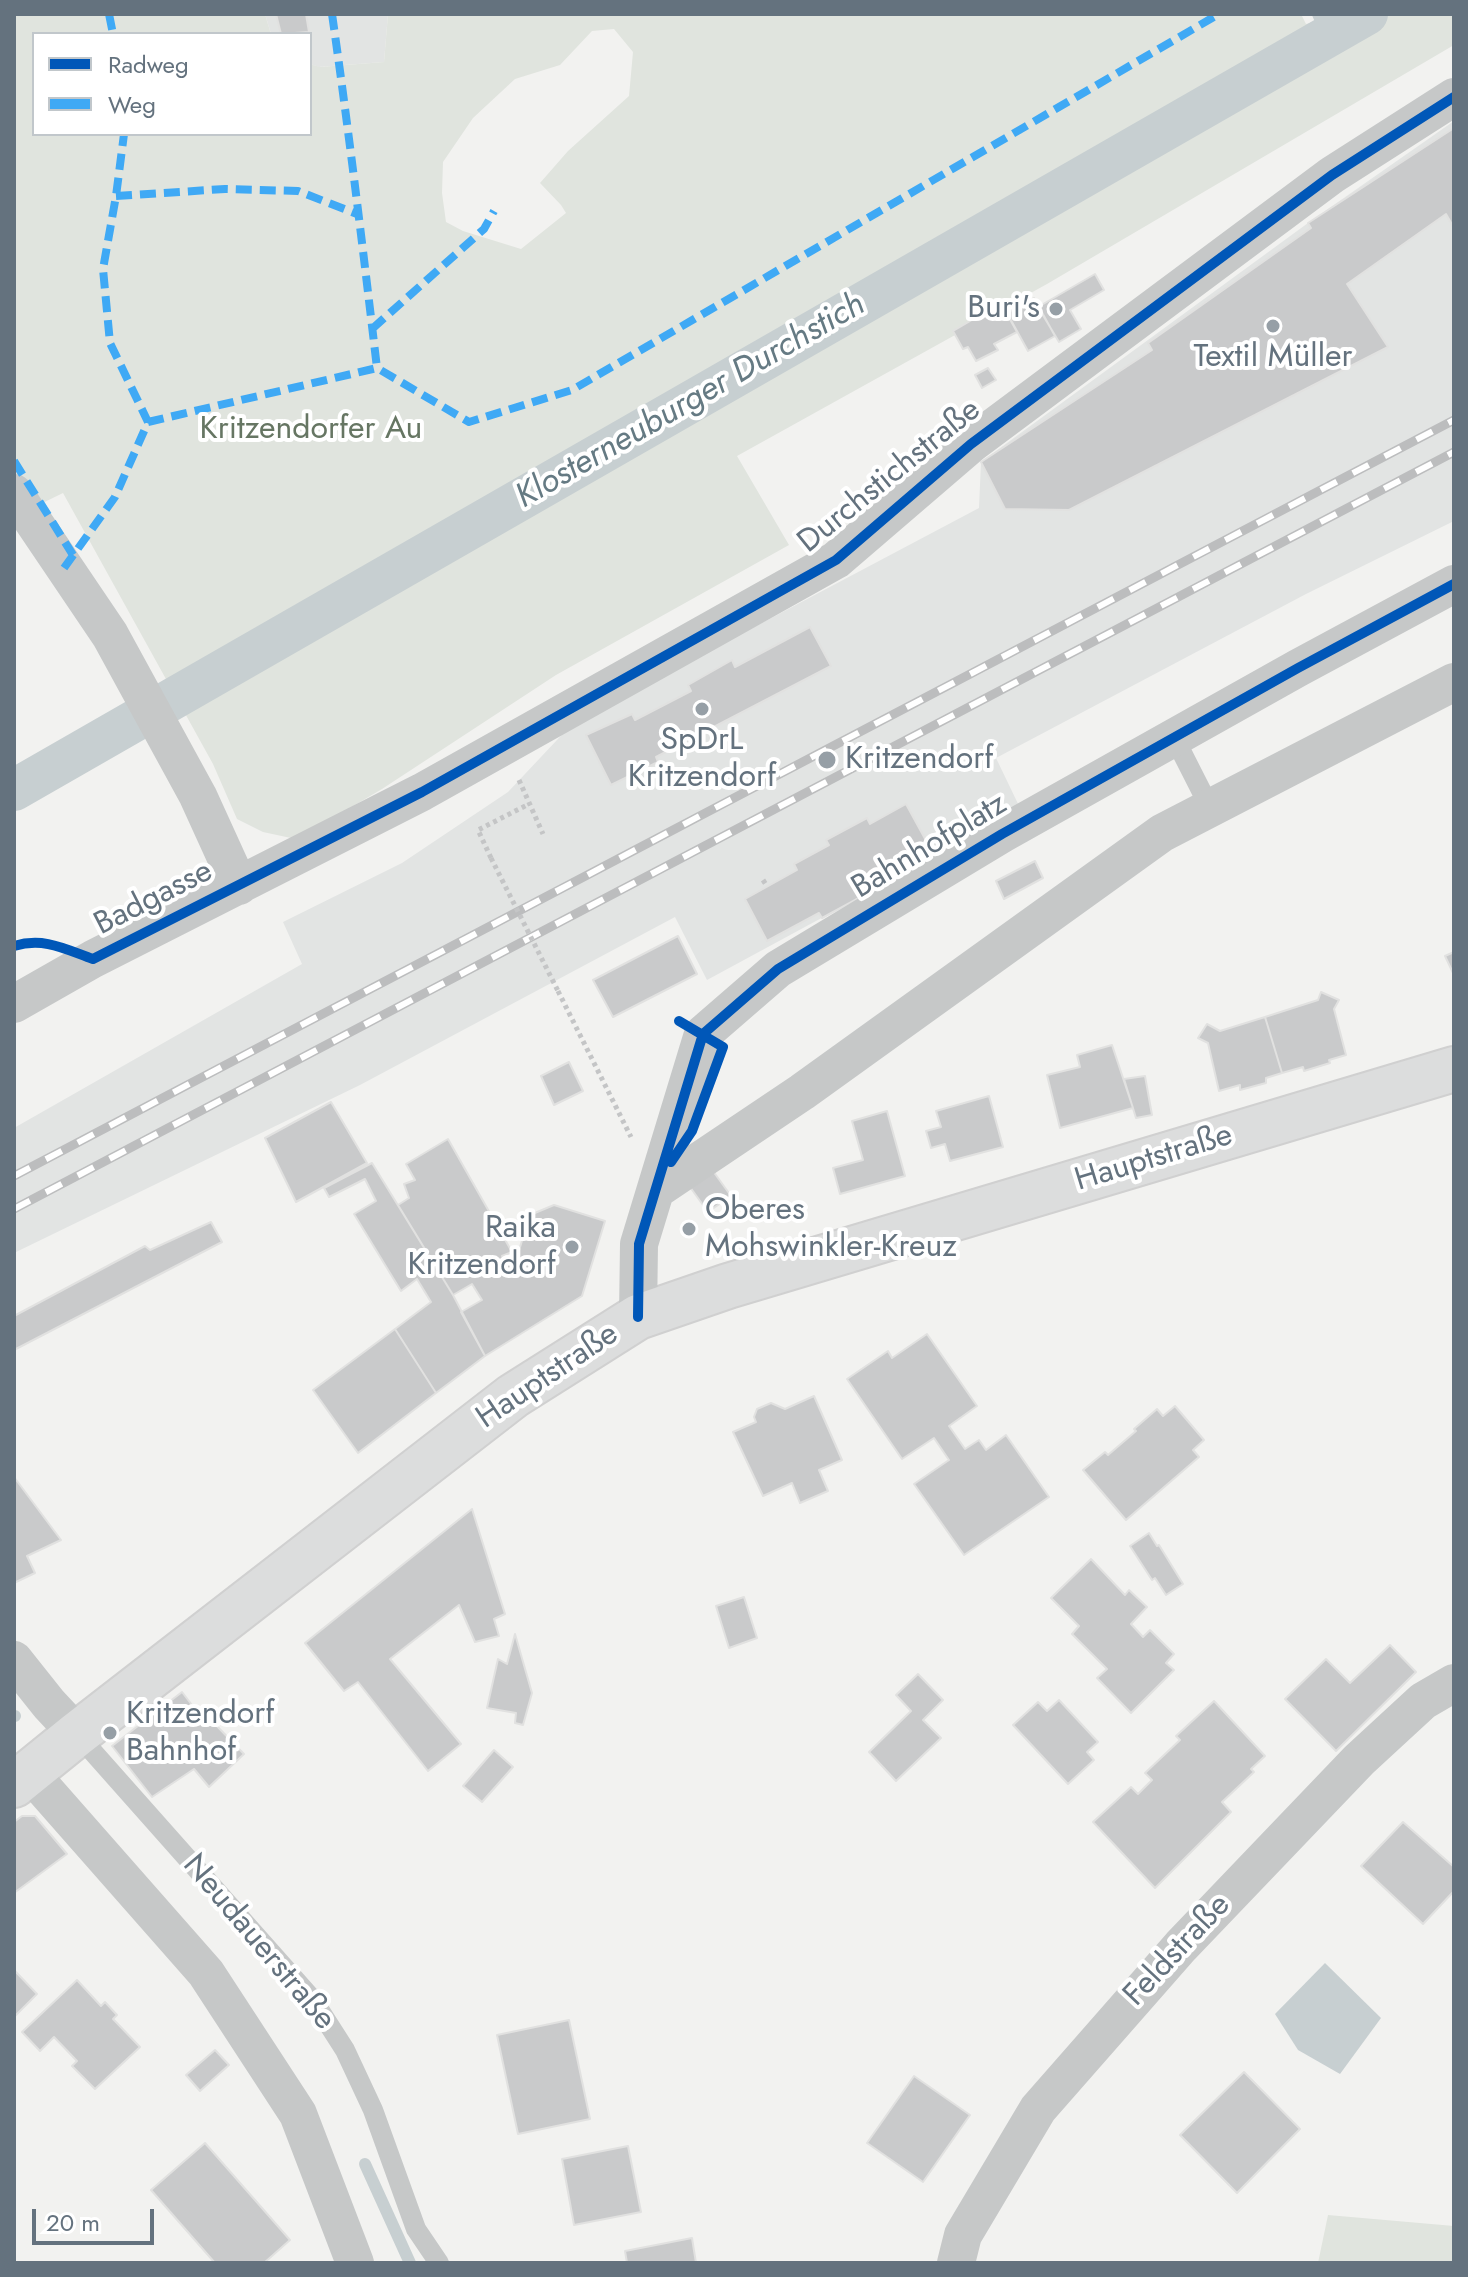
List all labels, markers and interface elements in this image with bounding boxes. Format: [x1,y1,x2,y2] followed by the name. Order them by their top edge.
[32,32,312,136] legend
[108,47,189,82] text: Radweg
[108,87,156,122] text: Weg
[509,285,873,519] water label: Klosterneuburger Durchstich
[967,290,1040,328] place label: Buri's
[1047,300,1065,318] marker: Buri's
[1264,317,1282,335] marker: Textil Müller
[1194,339,1352,377] place label: Textil Müller
[791,392,989,562] street label: Durchstichstraße
[200,411,422,449] park label: Kritzendorfer Au
[693,700,711,718] marker: SpDrL Kritzendorf
[628,722,776,797] place label: SpDrL Kritzendorf
[845,741,993,779] place label: Kritzendorf
[816,749,838,771] marker: Kritzendorf
[846,786,1014,908] street label: Bahnhofplatz
[89,853,219,945] street label: Badgasse
[1071,1117,1237,1201] street label: Hauptstraße
[705,1192,957,1267] place label: Oberes Mohswinkler-Kreuz
[408,1210,556,1285] place label: Raika Kritzendorf
[680,1220,698,1238] marker: Oberes Mohswinkler-Kreuz
[563,1238,581,1256] marker: Raika Kritzendorf
[470,1316,626,1438] street label: Hauptstraße
[126,1696,274,1771] place label: Kritzendorf Bahnhof
[101,1724,119,1742] marker: Kritzendorf Bahnhof
[173,1847,343,2039] street label: Neudauerstraße
[1117,1887,1239,2015] street label: Feldstraße
[36,2193,158,2243] scale bar
[46,2205,100,2240] text: 20 m

